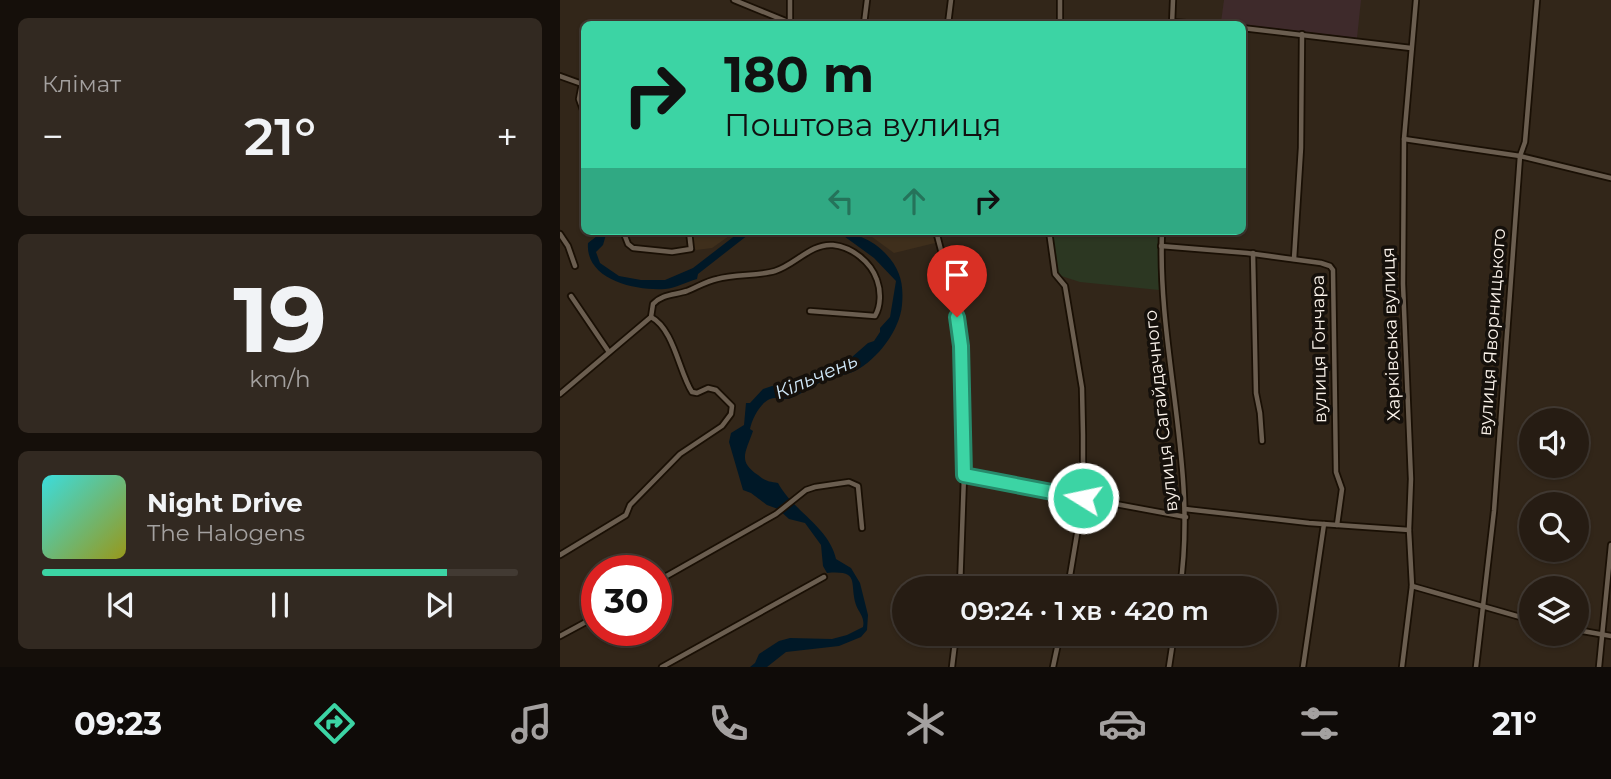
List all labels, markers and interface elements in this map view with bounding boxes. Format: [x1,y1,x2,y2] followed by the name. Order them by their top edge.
[724,45,874,104] text: 180 m
[609,49,700,140] icon: right
[42,70,121,98] text: Клімат
[244,105,316,168] text: 21°
[724,105,1002,144] text: Поштова вулиця
[42,113,64,160] text: −
[496,113,518,160] text: +
[822,182,860,220] icon: left
[895,182,933,220] icon: ahead
[968,182,1006,220] icon: right
[1474,227,1510,437] street label: вулиця Яворницького
[927,245,987,317] pin
[1377,247,1405,421] street label: Харківська вулиця
[938,256,976,294] icon: arrive
[233,264,327,375] text: 19
[1307,275,1331,423] street label: вулиця Гончара
[1139,309,1183,513] street label: вулиця Сагайдачного
[771,349,861,404] water label: Кільчень
[249,365,311,393] text: km/h
[1519,408,1589,646] map controls
[1519,408,1589,478] button: sound
[1046,461,1120,535] position arrow
[147,487,303,519] text: Night Drive
[1519,492,1589,562] button: search
[147,519,305,547] text: The Halogens
[581,555,672,646] speed limit sign: 30
[1519,576,1589,646] button: layers
[102,586,140,624] icon: previous
[261,586,299,624] icon: pause
[420,586,458,624] icon: next
[960,595,1209,627] text: 09:24 · 1 хв · 420 m
[310,699,359,748] icon: directions
[507,699,556,748] icon: music
[704,699,753,748] icon: phone
[901,699,950,748] icon: climate
[1098,699,1147,748] icon: car
[1295,699,1344,748] icon: filters
[74,704,162,743] text: 09:23
[1492,704,1537,743] text: 21°

